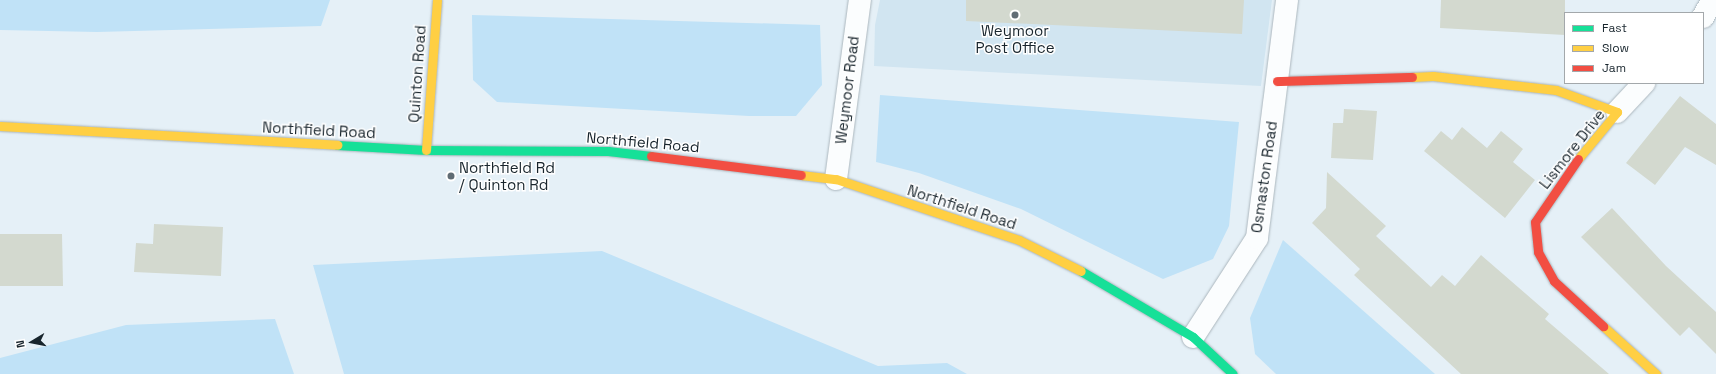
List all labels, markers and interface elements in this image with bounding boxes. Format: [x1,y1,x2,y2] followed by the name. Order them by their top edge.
[1010,10,1020,20] marker: Weymoor Post Office
[1564,12,1704,84] legend
[1602,20,1627,36] text: Fast
[975,21,1055,56] place label: Weymoor Post Office
[405,25,429,123] street label: Quinton Road
[831,35,863,145] street label: Weymoor Road
[1602,40,1629,56] text: Slow
[1602,60,1626,76] text: Jam
[1535,106,1609,192] street label: Lismore Drive
[262,118,376,142] street label: Northfield Road
[1247,120,1281,234] street label: Osmaston Road
[586,128,700,156] street label: Northfield Road
[459,158,555,193] place label: Northfield Rd / Quinton Rd
[446,171,456,181] marker: Northfield Rd / Quinton Rd
[905,181,1019,233] street label: Northfield Road
[12,322,52,362] north arrow
[13,339,28,349] text: N

